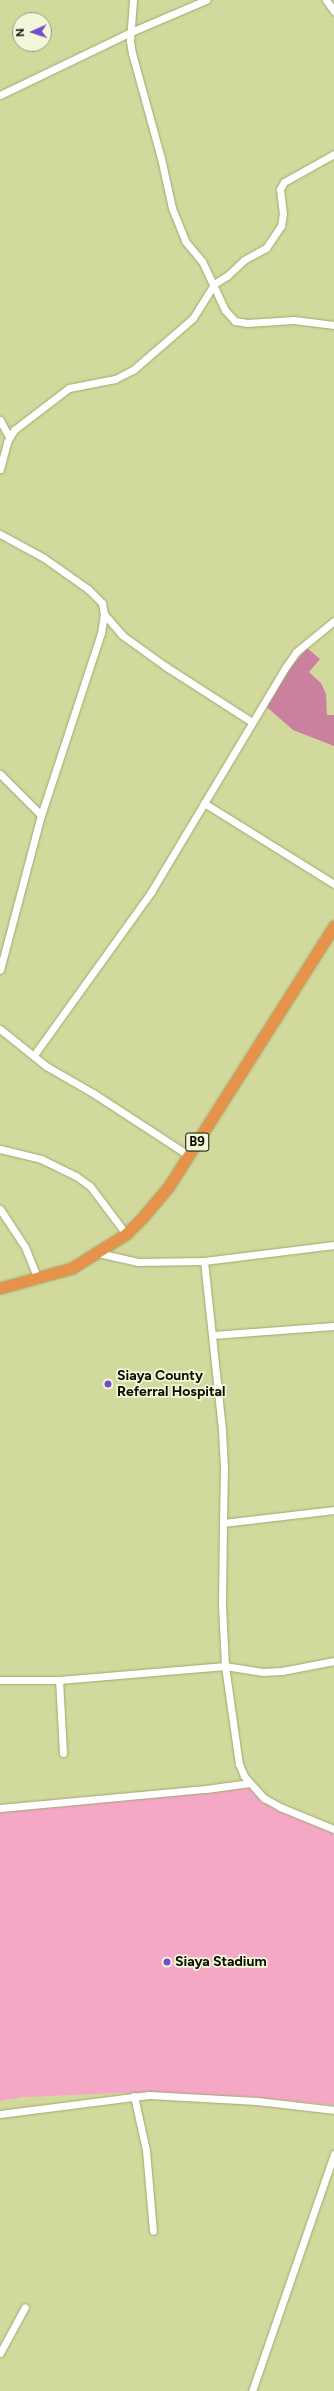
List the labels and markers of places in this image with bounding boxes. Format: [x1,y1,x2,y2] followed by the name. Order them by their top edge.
[117,1368,225,1400] place label: Siaya County Referral Hospital
[102,1378,114,1390] marker: Siaya County Referral Hospital
[175,1954,267,1970] place label: Siaya Stadium
[162,1957,172,1967] marker: Siaya Stadium

